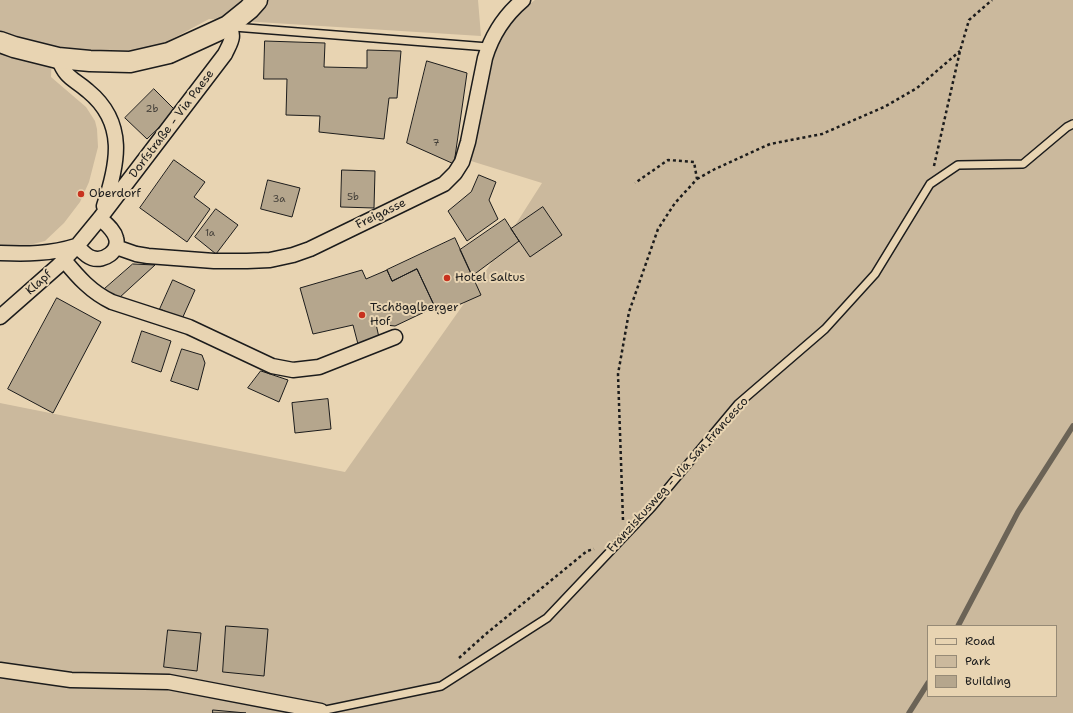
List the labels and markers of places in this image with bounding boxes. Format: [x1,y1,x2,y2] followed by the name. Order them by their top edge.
[89,187,141,201] place label: Oberdorf
[76,189,86,199] marker: Oberdorf
[455,271,525,285] place label: Hotel Saltus
[442,273,452,283] marker: Hotel Saltus
[370,301,459,329] place label: Tschögglberger Hof
[357,310,367,320] marker: Tschögglberger Hof

